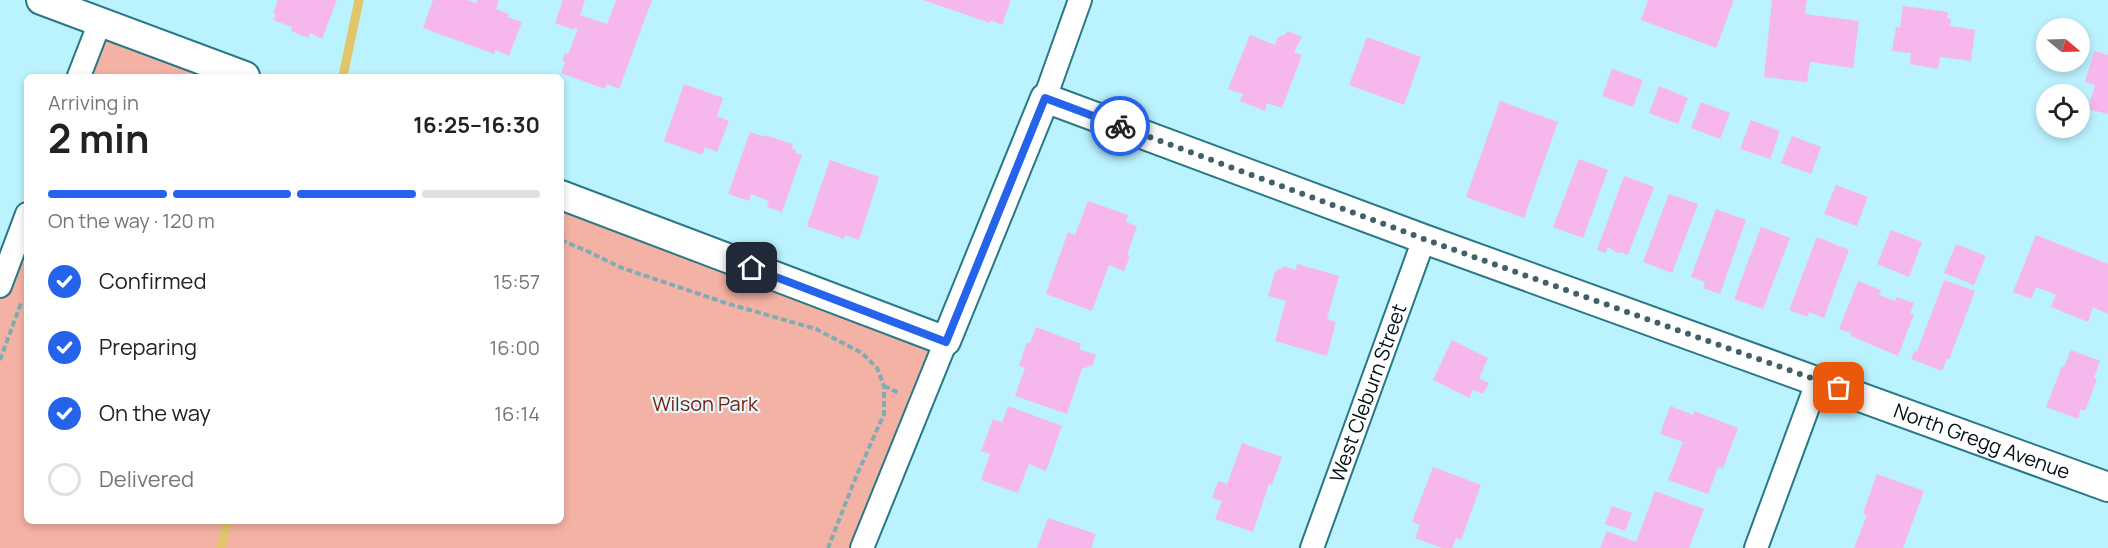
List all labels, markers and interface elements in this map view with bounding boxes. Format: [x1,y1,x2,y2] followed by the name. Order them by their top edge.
[2036,18,2090,72] north arrow
[2036,18,2090,138] map controls
[2036,84,2090,138] button: locate
[48,89,139,116] text: Arriving in
[1090,96,1150,156] courier
[413,110,540,140] text: 16:25–16:30
[1104,110,1137,143] icon: bike
[48,111,149,165] text: 2 min
[48,207,215,234] text: On the way · 120 m
[726,242,777,293] pin
[735,251,768,284] icon: home
[48,265,81,298] icon: check
[99,266,207,296] text: Confirmed
[493,268,540,295] text: 15:57
[1323,300,1412,486] street label: West Cleburn Street
[48,331,81,364] icon: check
[99,332,197,362] text: Preparing
[489,334,540,361] text: 16:00
[1813,362,1864,413] pin
[1822,371,1855,404] icon: bag
[652,390,759,417] park label: Wilson Park
[1890,396,2074,485] street label: North Gregg Avenue
[48,397,81,430] icon: check
[99,398,211,428] text: On the way
[494,400,540,427] text: 16:14
[99,464,194,494] text: Delivered

